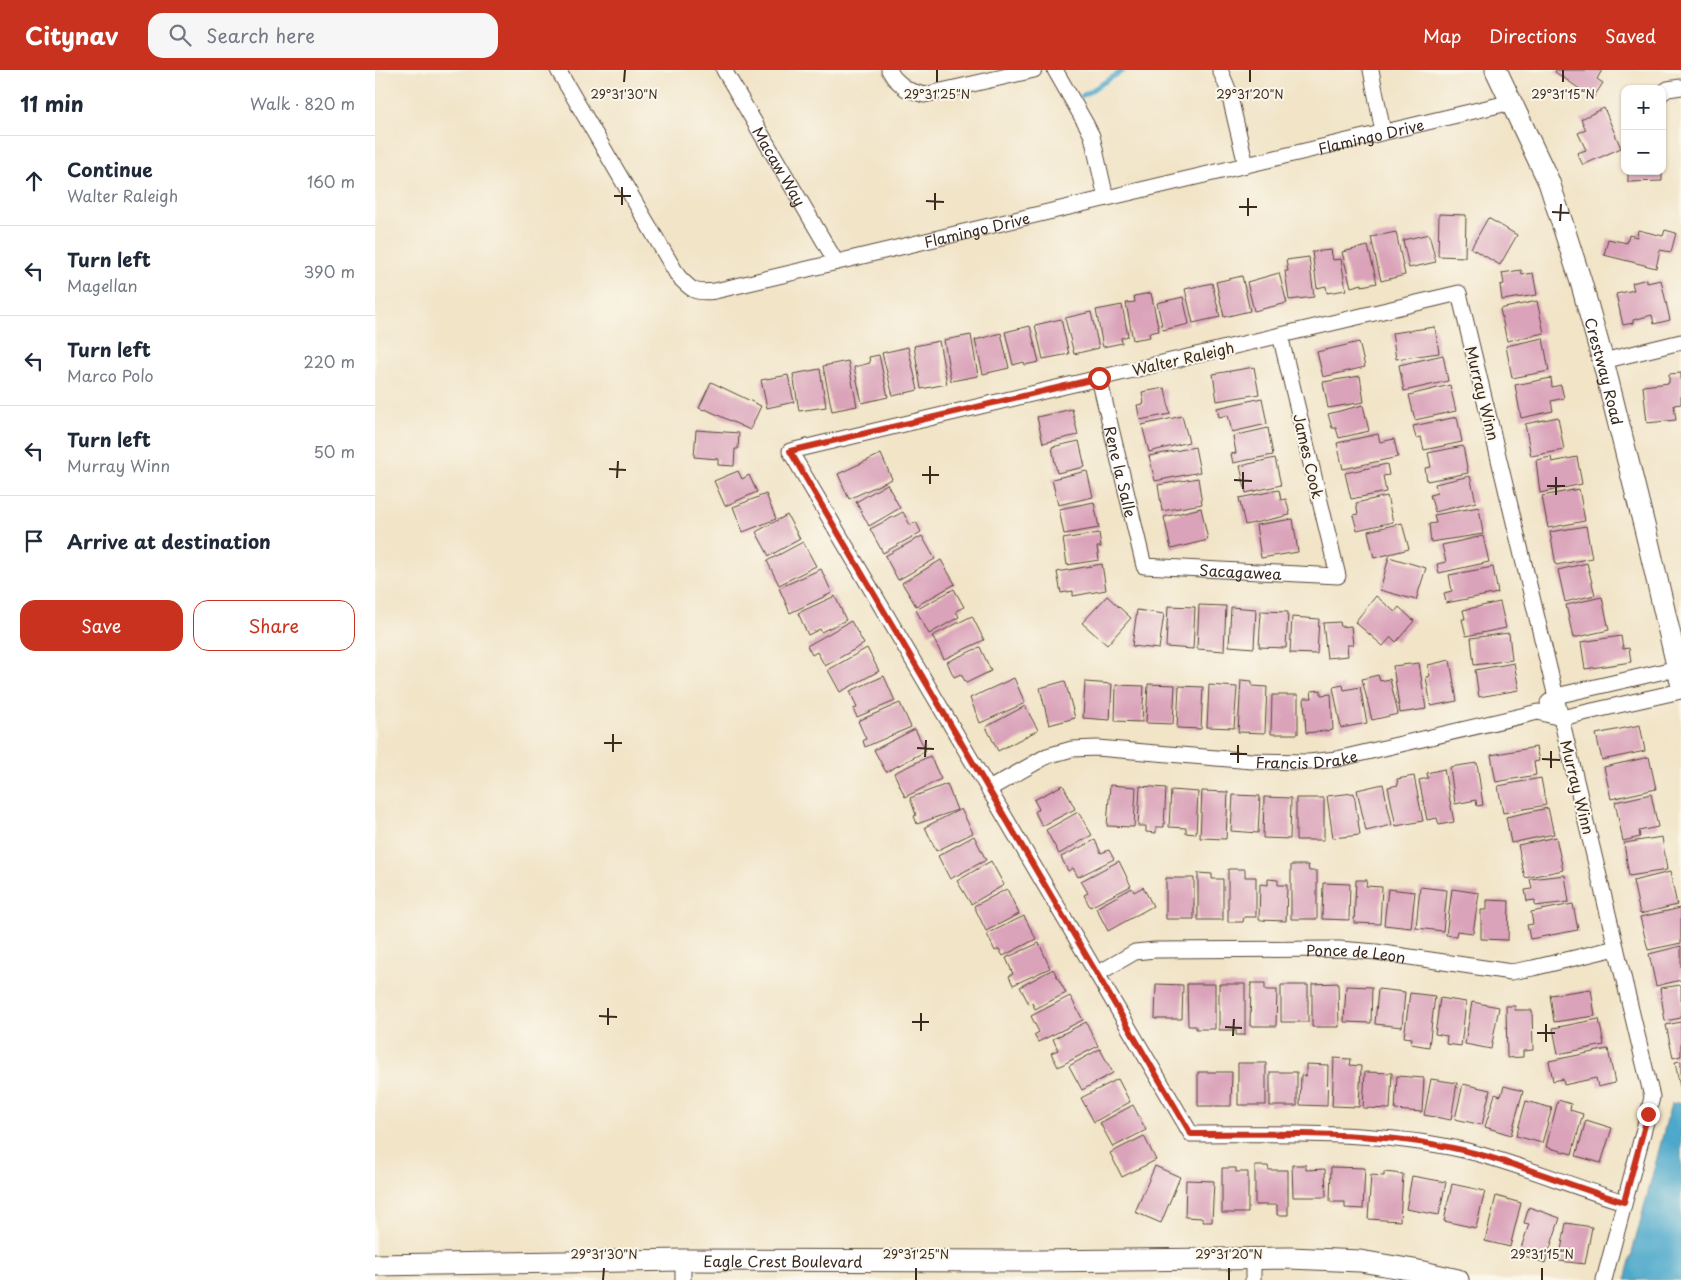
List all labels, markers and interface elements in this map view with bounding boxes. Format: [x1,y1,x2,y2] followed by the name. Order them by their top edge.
[148,13,498,58] search box
[25,17,118,53] text: Citynav
[166,21,194,49] icon: search
[206,21,315,49] text: Search here
[1423,22,1461,49] text: Map
[1489,22,1577,49] text: Directions
[1605,22,1656,49] text: Saved
[590,85,658,103] text: 29°31'30"N
[904,85,970,103] text: 29°31'25"N
[1216,85,1284,103] text: 29°31'20"N
[1531,85,1595,103] text: 29°31'15"N
[1621,85,1666,175] map controls
[1621,85,1666,130] button: +
[20,87,84,119] text: 11 min
[250,91,355,115] text: Walk · 820 m
[1316,112,1426,159] street label: Flamingo Drive
[748,122,812,210] street label: Macaw Way
[1621,130,1666,175] button: −
[67,155,153,183] text: Continue
[20,167,48,195] icon: ahead
[307,169,355,193] text: 160 m
[67,183,178,207] text: Walter Raleigh
[921,205,1032,253] street label: Flamingo Drive
[67,245,151,273] text: Turn left
[20,257,48,285] icon: left
[304,259,355,283] text: 390 m
[67,273,138,297] text: Magellan
[1580,315,1630,427] street label: Crestway Road
[67,335,151,363] text: Turn left
[1130,335,1236,381] street label: Walter Raleigh
[1460,343,1506,443] street label: Murray Winn
[20,347,48,375] icon: left
[304,349,355,373] text: 220 m
[67,363,154,387] text: Marco Polo
[1088,367,1111,390] route start
[1288,411,1330,501] street label: James Cook
[1099,423,1143,519] street label: Rene la Salle
[67,425,151,453] text: Turn left
[20,437,48,465] icon: left
[314,439,355,463] text: 50 m
[67,453,170,477] text: Murray Winn
[20,527,48,555] icon: arrive
[67,527,271,555] text: Arrive at destination
[1199,557,1283,585] street label: Sacagawea
[20,600,183,651] button: Save
[193,600,355,651] button: Share
[1555,737,1601,837] street label: Murray Winn
[1256,743,1360,773] street label: Francis Drake
[1306,937,1407,968] street label: Ponce de Leon
[1637,1103,1660,1126] route end
[570,1245,638,1263] text: 29°31'30"N
[883,1245,949,1263] text: 29°31'25"N
[1195,1245,1263,1263] text: 29°31'20"N
[1510,1245,1574,1263] text: 29°31'15"N
[703,1249,863,1272] street label: Eagle Crest Boulevard

